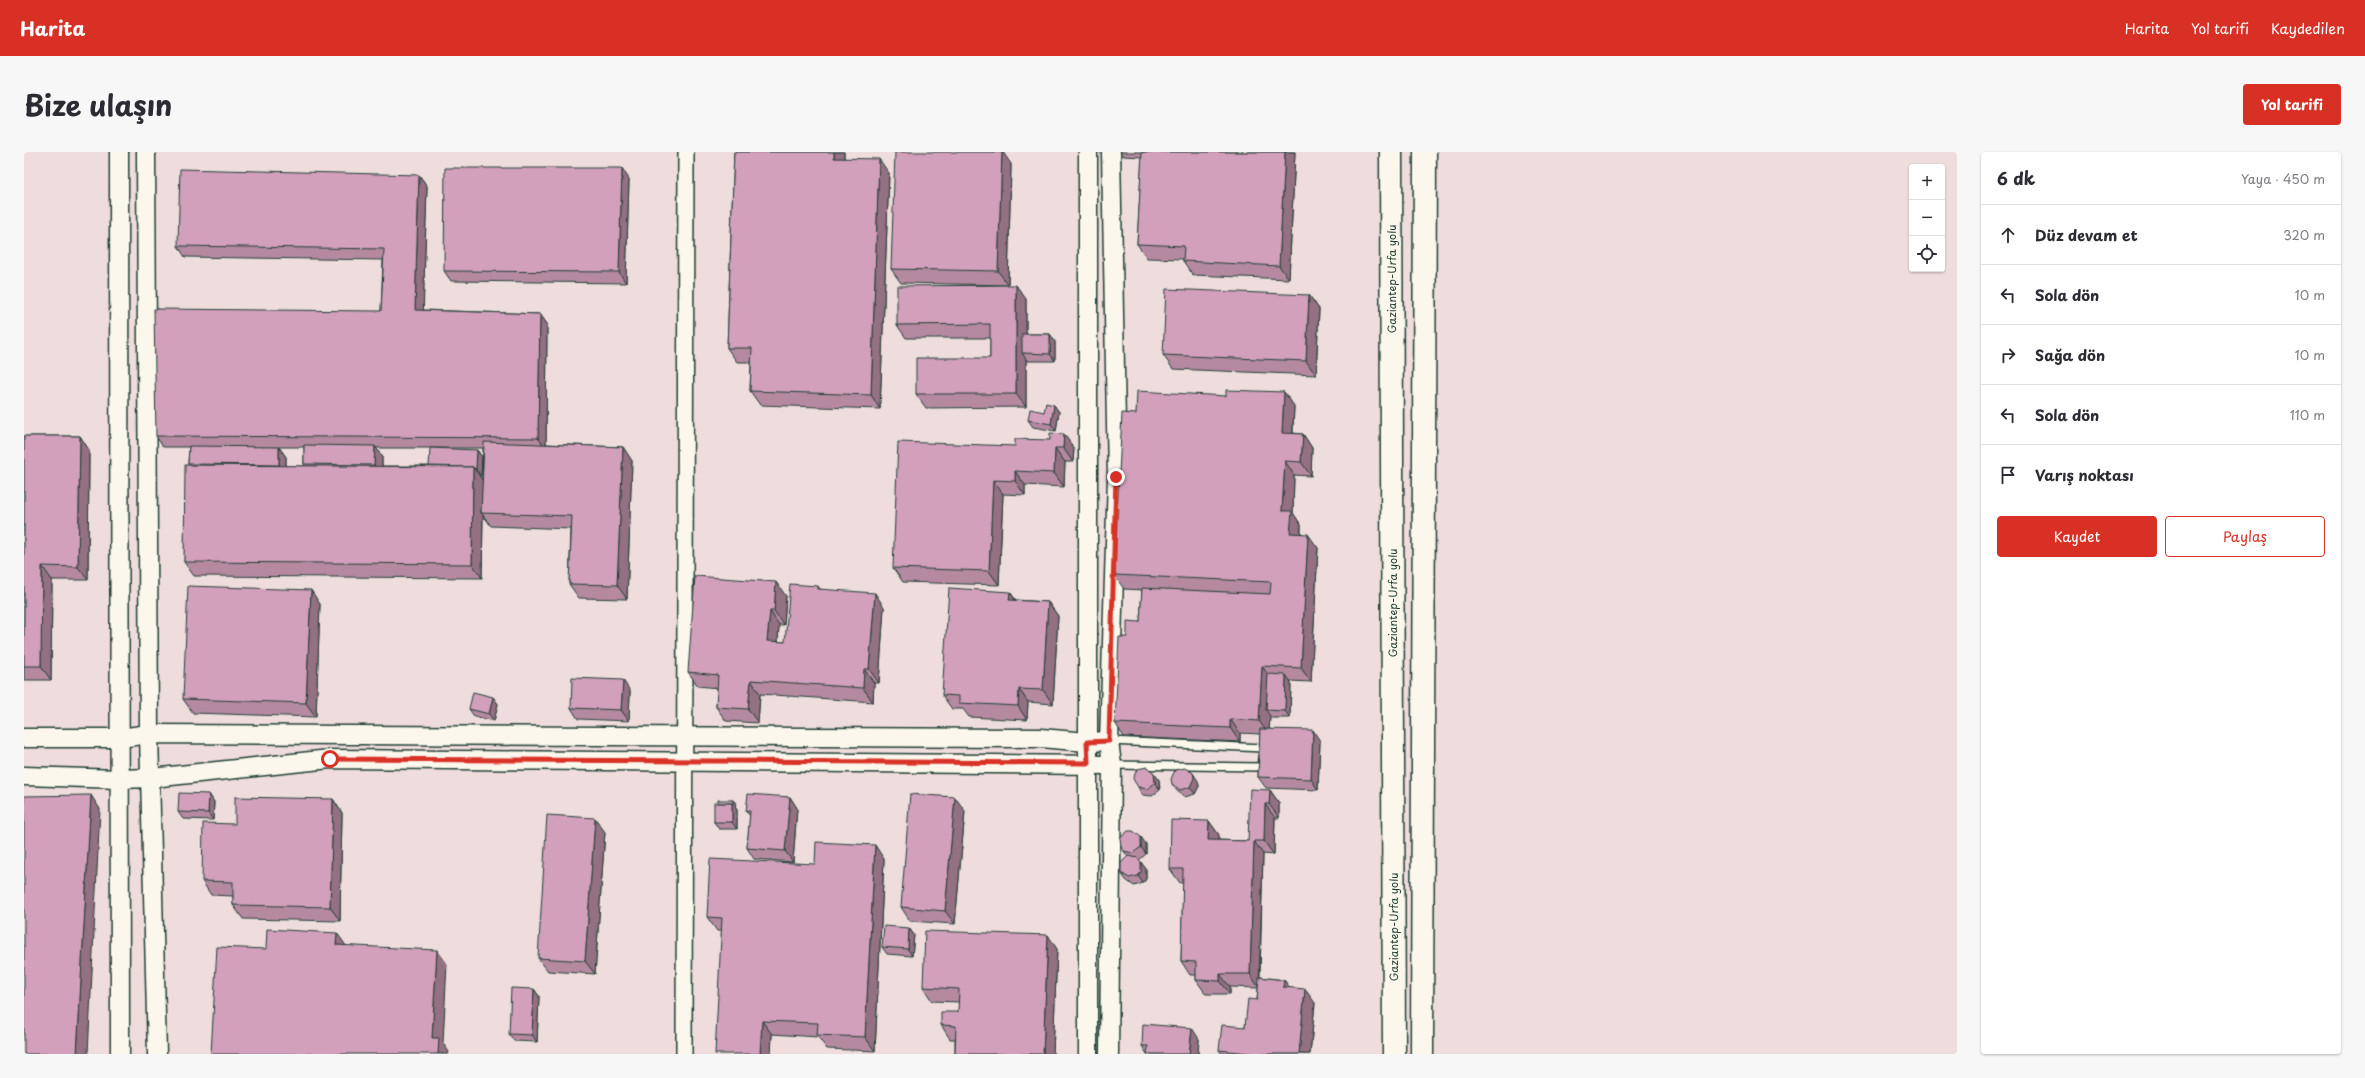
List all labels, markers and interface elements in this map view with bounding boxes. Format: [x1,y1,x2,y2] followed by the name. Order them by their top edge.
[20,14,85,42] text: Harita
[2125,18,2169,39] text: Harita
[2191,18,2249,39] text: Yol tarifi
[2271,18,2345,39] text: Kaydedilen
[24,83,172,126] text: Bize ulaşın
[2243,84,2341,125] button: Yol tarifi
[1909,164,1945,272] map controls
[1909,164,1945,200] button: +
[1997,165,2035,191] text: 6 dk
[2241,169,2325,188] text: Yaya · 450 m
[1909,200,1945,236] button: −
[2035,223,2138,246] text: Düz devam et
[1997,224,2019,246] icon: ahead
[1383,225,1400,333] street label: Gaziantep-Urfa yolu
[2283,225,2325,244] text: 320 m
[1909,236,1945,272] button: locate
[2035,283,2099,306] text: Sola dön
[1997,284,2019,306] icon: left
[2295,285,2325,304] text: 10 m
[2035,343,2105,366] text: Sağa dön
[1997,344,2019,366] icon: right
[2295,345,2325,364] text: 10 m
[2035,403,2099,426] text: Sola dön
[1997,404,2019,426] icon: left
[2290,405,2325,424] text: 110 m
[2035,463,2134,486] text: Varış noktası
[1997,464,2019,486] icon: arrive
[1107,468,1125,486] route end
[1997,516,2157,557] button: Kaydet
[2165,516,2325,557] button: Paylaş
[1384,549,1401,657] street label: Gaziantep-Urfa yolu
[321,750,339,768] route start
[1385,873,1402,981] street label: Gaziantep-Urfa yolu

